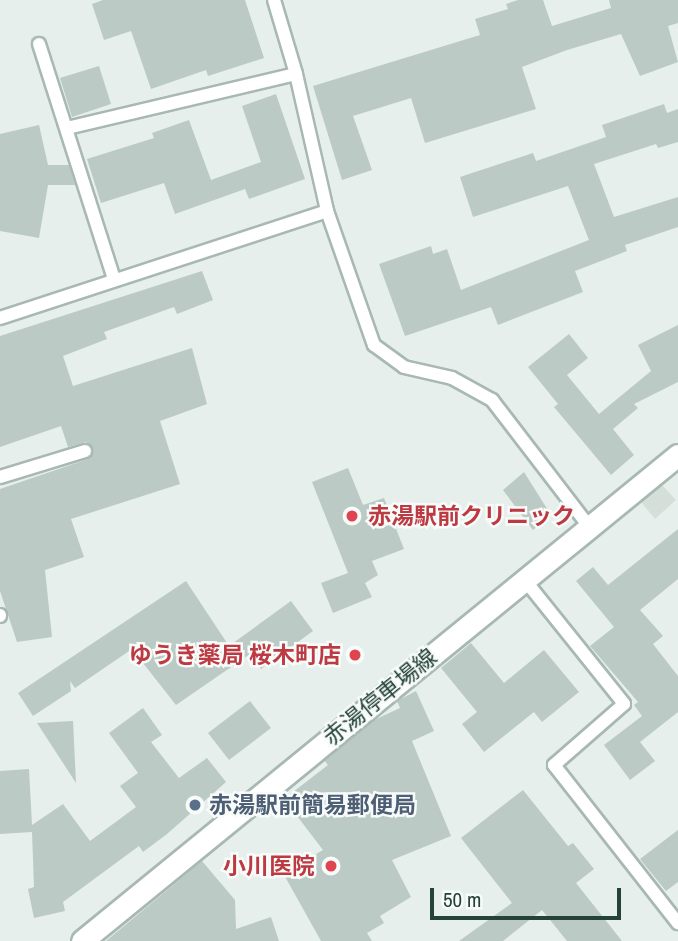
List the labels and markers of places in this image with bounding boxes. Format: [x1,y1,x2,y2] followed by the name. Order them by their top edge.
[368,502,575,530] place label: 赤湯駅前クリニック
[342,506,362,526] marker: 赤湯駅前クリニック
[129,641,341,669] place label: ゆうき薬局 桜木町店
[347,647,363,663] marker: ゆうき薬局 桜木町店
[209,791,416,819] place label: 赤湯駅前簡易郵便局
[187,797,203,813] marker: 赤湯駅前簡易郵便局
[223,852,315,880] place label: 小川医院
[321,856,341,876] marker: 小川医院

